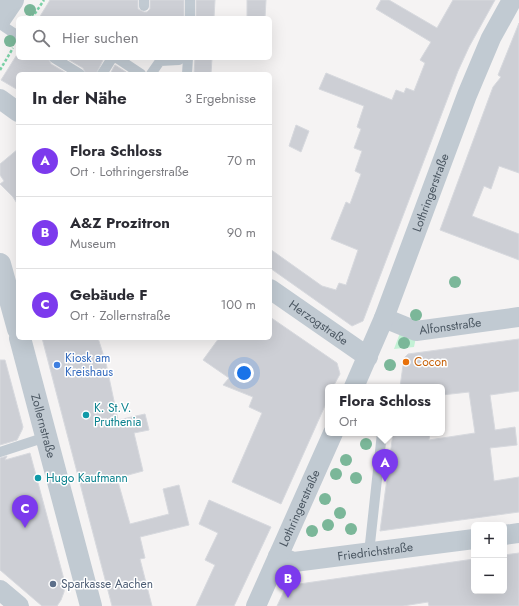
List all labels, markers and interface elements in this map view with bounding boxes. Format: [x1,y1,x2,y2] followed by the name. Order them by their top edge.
[16,16,272,60] search box
[30,27,52,49] icon: search
[62,27,139,49] text: Hier suchen
[32,86,127,110] text: In der Nähe
[185,89,256,108] text: 3 Ergebnisse
[70,140,162,162] text: Flora Schloss
[40,151,50,170] text: A
[227,151,256,170] text: 70 m
[408,151,453,234] street label: Lothringerstraße
[70,162,189,181] text: Ort · Lothringerstraße
[70,212,170,234] text: A&Z Prozitron
[41,223,49,242] text: B
[227,223,256,242] text: 90 m
[70,234,116,253] text: Museum
[70,284,148,306] text: Gebäude F
[40,295,50,314] text: C
[221,295,256,314] text: 100 m
[285,296,352,350] street label: Herzogstraße
[70,306,170,325] text: Ort · Zollernstraße
[418,313,482,339] street label: Alfonsstraße
[65,349,113,381] place label: Kiosk am Kreishaus
[414,353,447,371] place label: Cocon
[401,357,411,367] marker: Cocon
[52,360,62,370] marker: Kiosk am Kreishaus
[234,363,254,383] your location
[325,384,445,436] popup
[339,390,431,412] text: Flora Schloss
[26,392,60,460] street label: Zollernstraße
[94,399,142,431] place label: K. St.V. Pruthenia
[81,410,91,420] marker: K. St.V. Pruthenia
[339,412,357,431] text: Ort
[372,449,398,482] pin: A
[275,467,325,550] street label: Lothringerstraße
[46,469,128,487] place label: Hugo Kaufmann
[33,473,43,483] marker: Hugo Kaufmann
[12,495,38,528] pin: C
[471,522,507,594] map controls
[471,522,507,558] button: +
[336,538,414,565] street label: Friedrichstraße
[471,558,507,594] button: −
[275,565,301,598] pin: B
[61,575,153,593] place label: Sparkasse Aachen
[48,579,58,589] marker: Sparkasse Aachen

